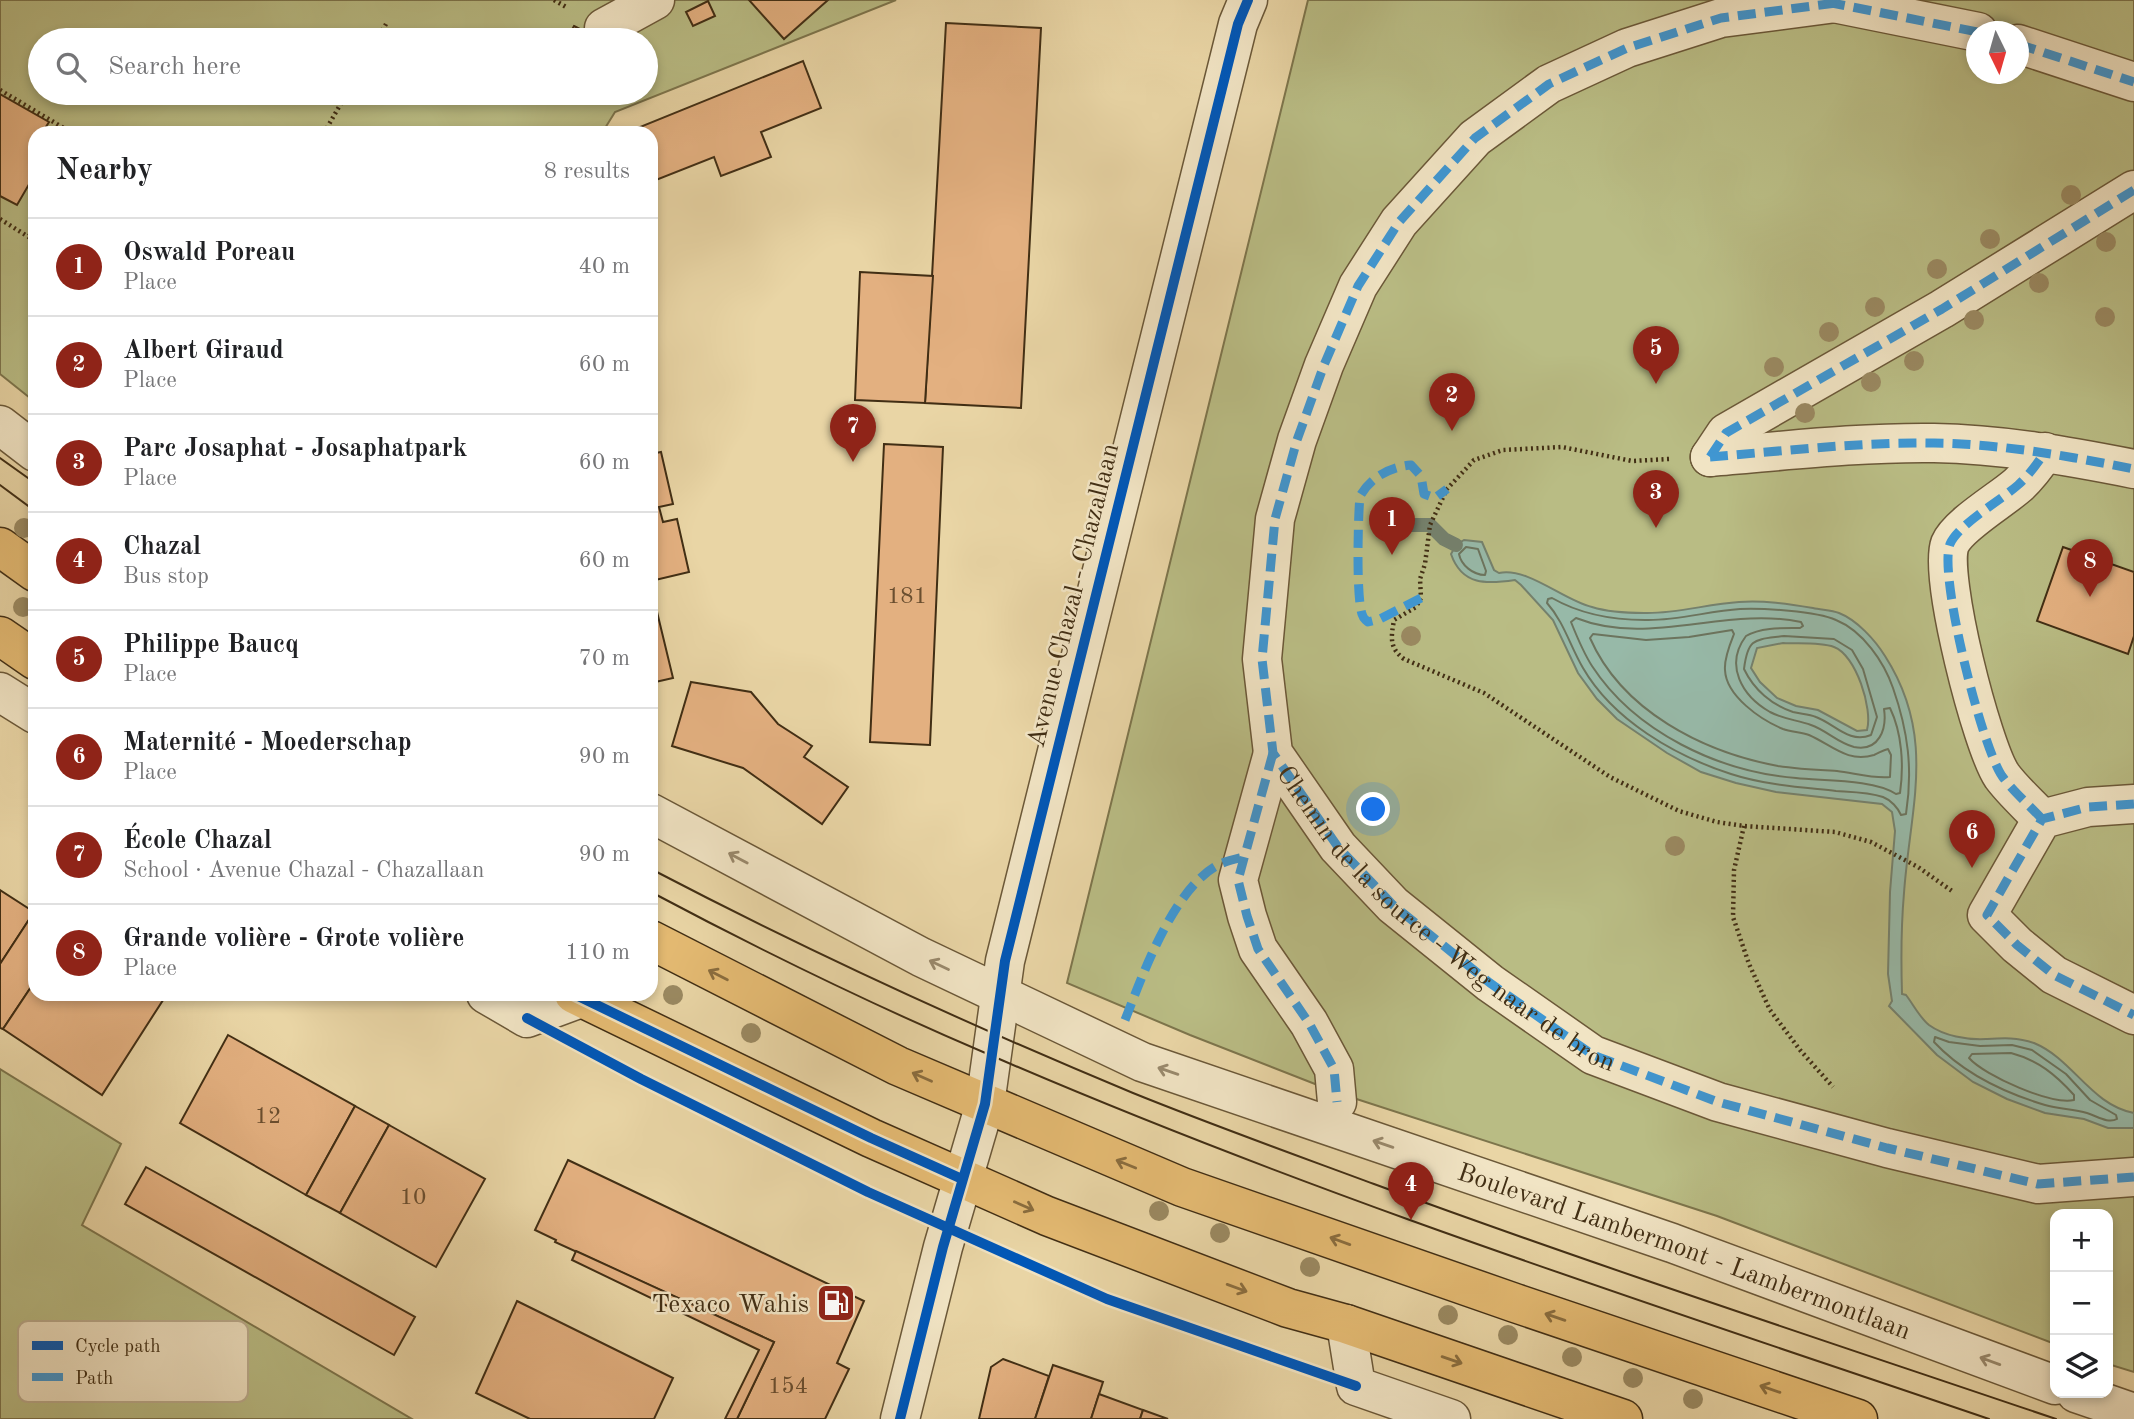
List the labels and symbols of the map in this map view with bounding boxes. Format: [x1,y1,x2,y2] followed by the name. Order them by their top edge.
[1966,21,2029,84] north arrow
[1633,326,1679,384] pin: 5
[1429,373,1475,431] pin: 2
[830,404,876,462] pin: 7
[1024,441,1124,750] street label: Avenue Chazal - Chazallaan
[1633,470,1679,528] pin: 3
[1369,497,1415,555] pin: 1
[2067,539,2113,597] pin: 8
[887,585,927,608] house number: 181
[1271,762,1618,1077] street label: Chemin de la source - Weg naar de bron
[1356,792,1390,826] your location
[1949,810,1995,868] pin: 6
[728,851,748,865] one-way arrow
[929,958,950,971] one-way arrow
[709,968,729,982] one-way arrow
[1157,1064,1179,1077] one-way arrow
[912,1070,933,1083] one-way arrow
[255,1105,281,1128] house number: 12
[1373,1137,1395,1150] one-way arrow
[1116,1156,1138,1169] one-way arrow
[1454,1160,1914,1345] street label: Boulevard Lambermont - Lambermontlaan
[1388,1162,1434,1220] pin: 4
[400,1186,426,1209] house number: 10
[1013,1200,1035,1213] one-way arrow
[1329,1234,1351,1247] one-way arrow
[815,1282,857,1324] fuel station icon: Texaco Wahis
[1225,1283,1247,1296] one-way arrow
[651,1292,809,1318] place label: Texaco Wahis
[1544,1309,1566,1322] one-way arrow
[18,1321,248,1402] legend
[75,1338,161,1357] text: Cycle path
[1979,1354,2001,1366] one-way arrow
[1441,1355,1463,1367] one-way arrow
[75,1370,113,1389] text: Path
[768,1375,808,1398] house number: 154
[1760,1382,1782,1394] one-way arrow

